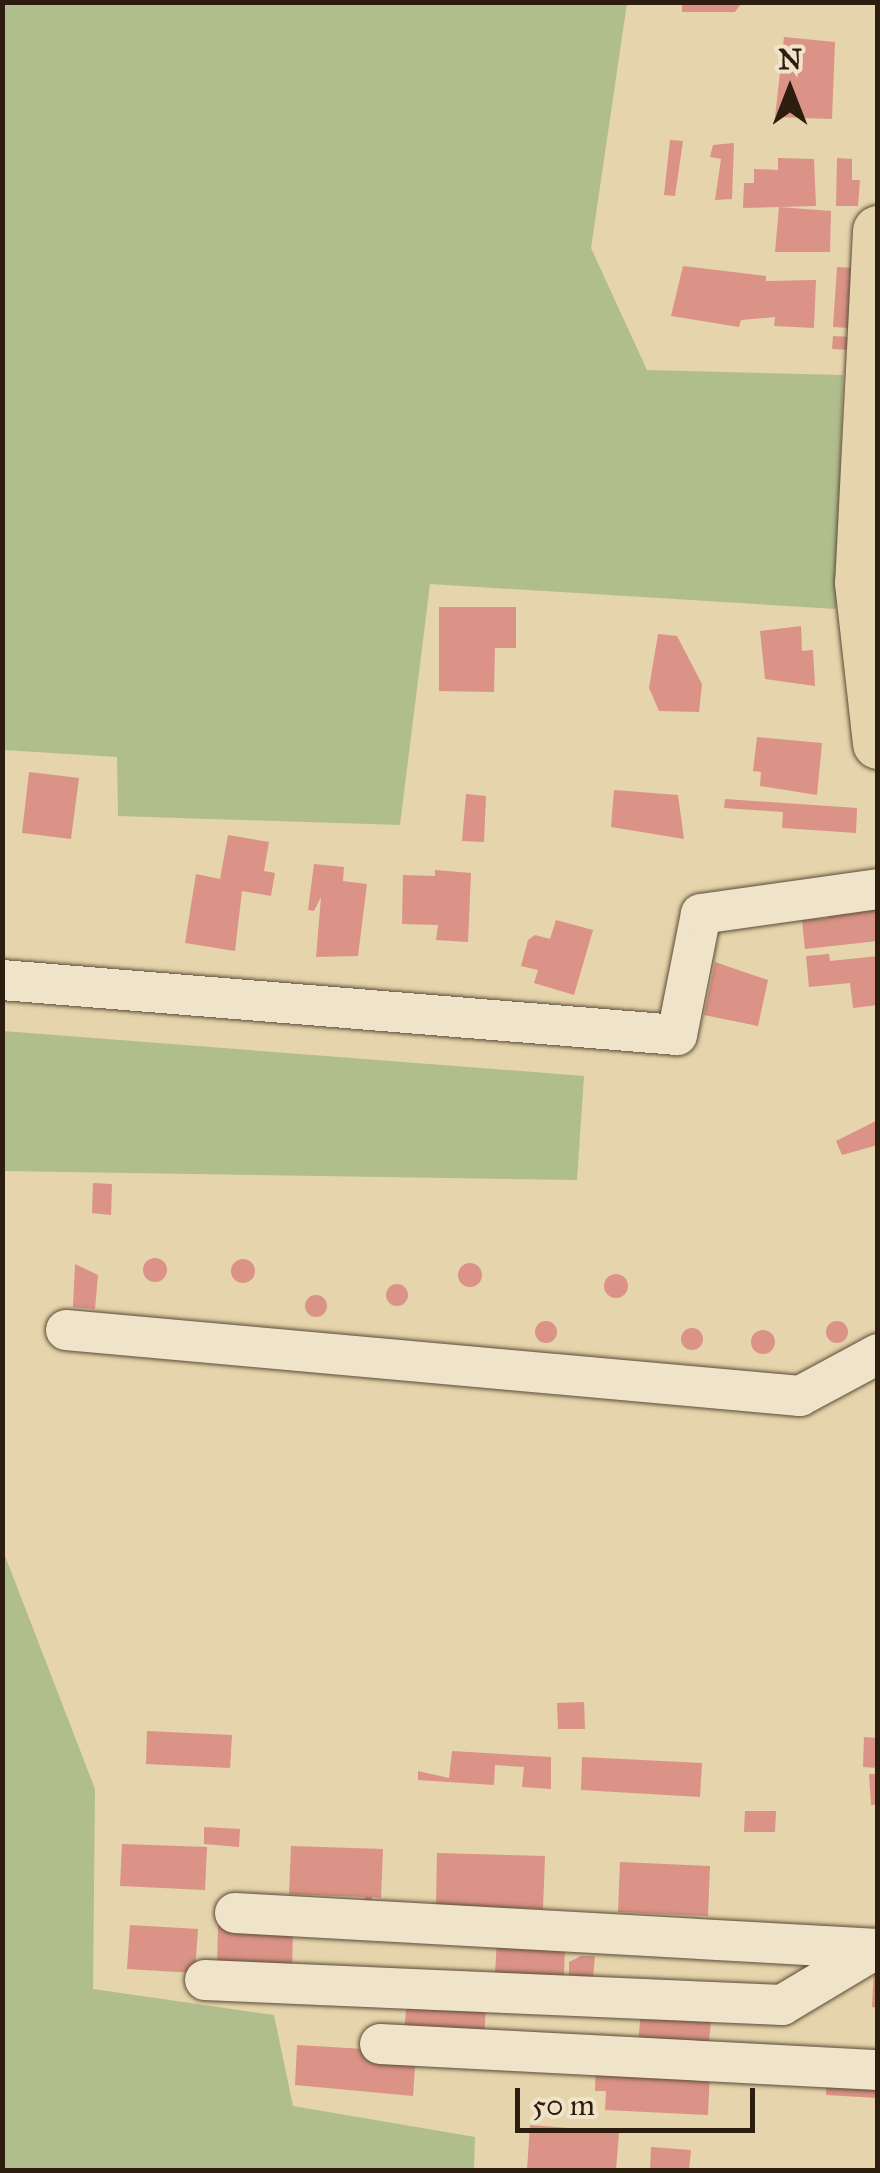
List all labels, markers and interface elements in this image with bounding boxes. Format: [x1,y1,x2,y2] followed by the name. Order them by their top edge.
[740,40,840,140] north arrow
[778,42,802,77] text: N
[520,2068,760,2130] scale bar
[532,2087,595,2123] text: 50 m

